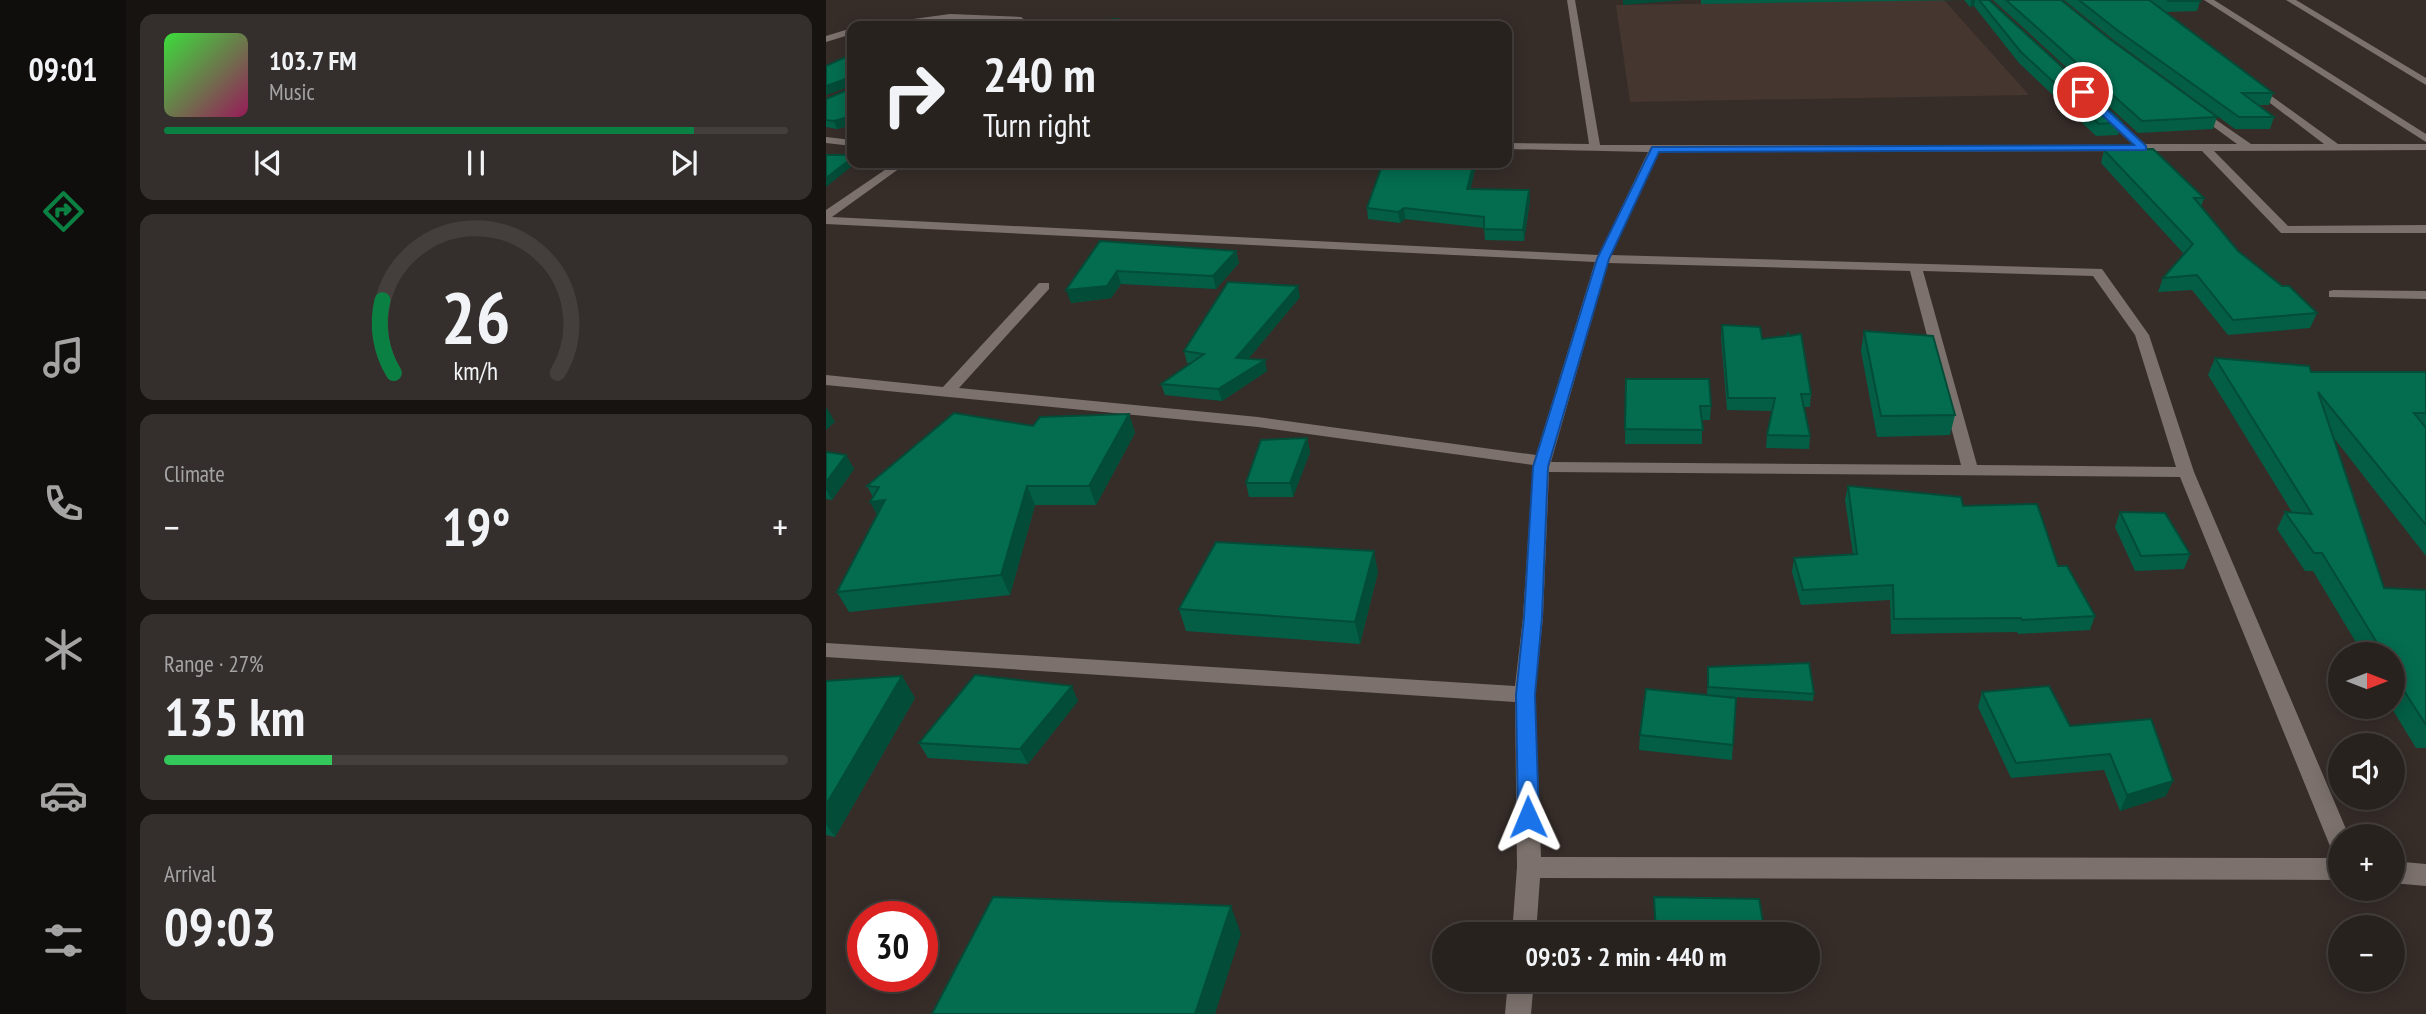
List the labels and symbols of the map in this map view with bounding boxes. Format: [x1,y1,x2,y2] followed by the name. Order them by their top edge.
[2053,62,2113,122] pin
[2328,642,2404,719] north arrow
[1491,780,1565,854] position arrow
[847,901,938,992] speed limit sign: 30

